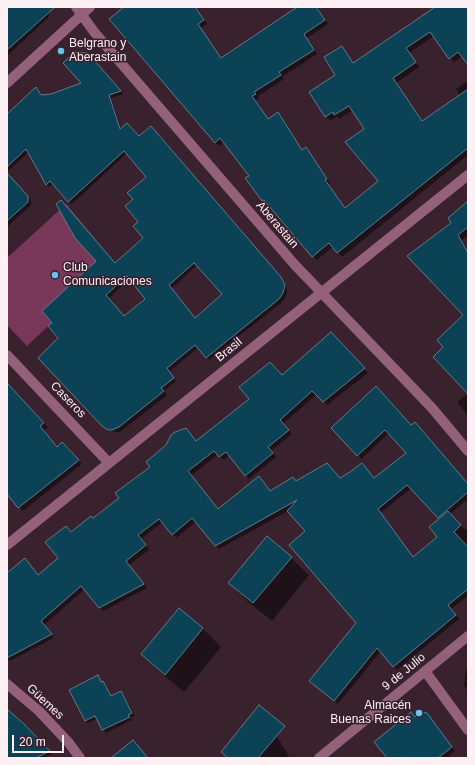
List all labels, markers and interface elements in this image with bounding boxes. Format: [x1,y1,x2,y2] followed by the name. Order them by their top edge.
[69,37,126,65] place label: Belgrano y Aberastain
[56,46,66,56] marker: Belgrano y Aberastain
[253,199,301,251] street label: Aberastain
[63,261,152,289] place label: Club Comunicaciones
[50,270,60,280] marker: Club Comunicaciones
[213,335,245,365] street label: Brasil
[47,379,89,421] street label: Caseros
[380,650,428,694] street label: 9 de Julio
[24,681,66,723] street label: Güemes
[330,699,411,727] place label: Almacén Buenas Raices
[414,708,424,718] marker: Almacén Buenas Raices
[14,727,66,753] scale bar
[19,735,46,749] text: 20 m

